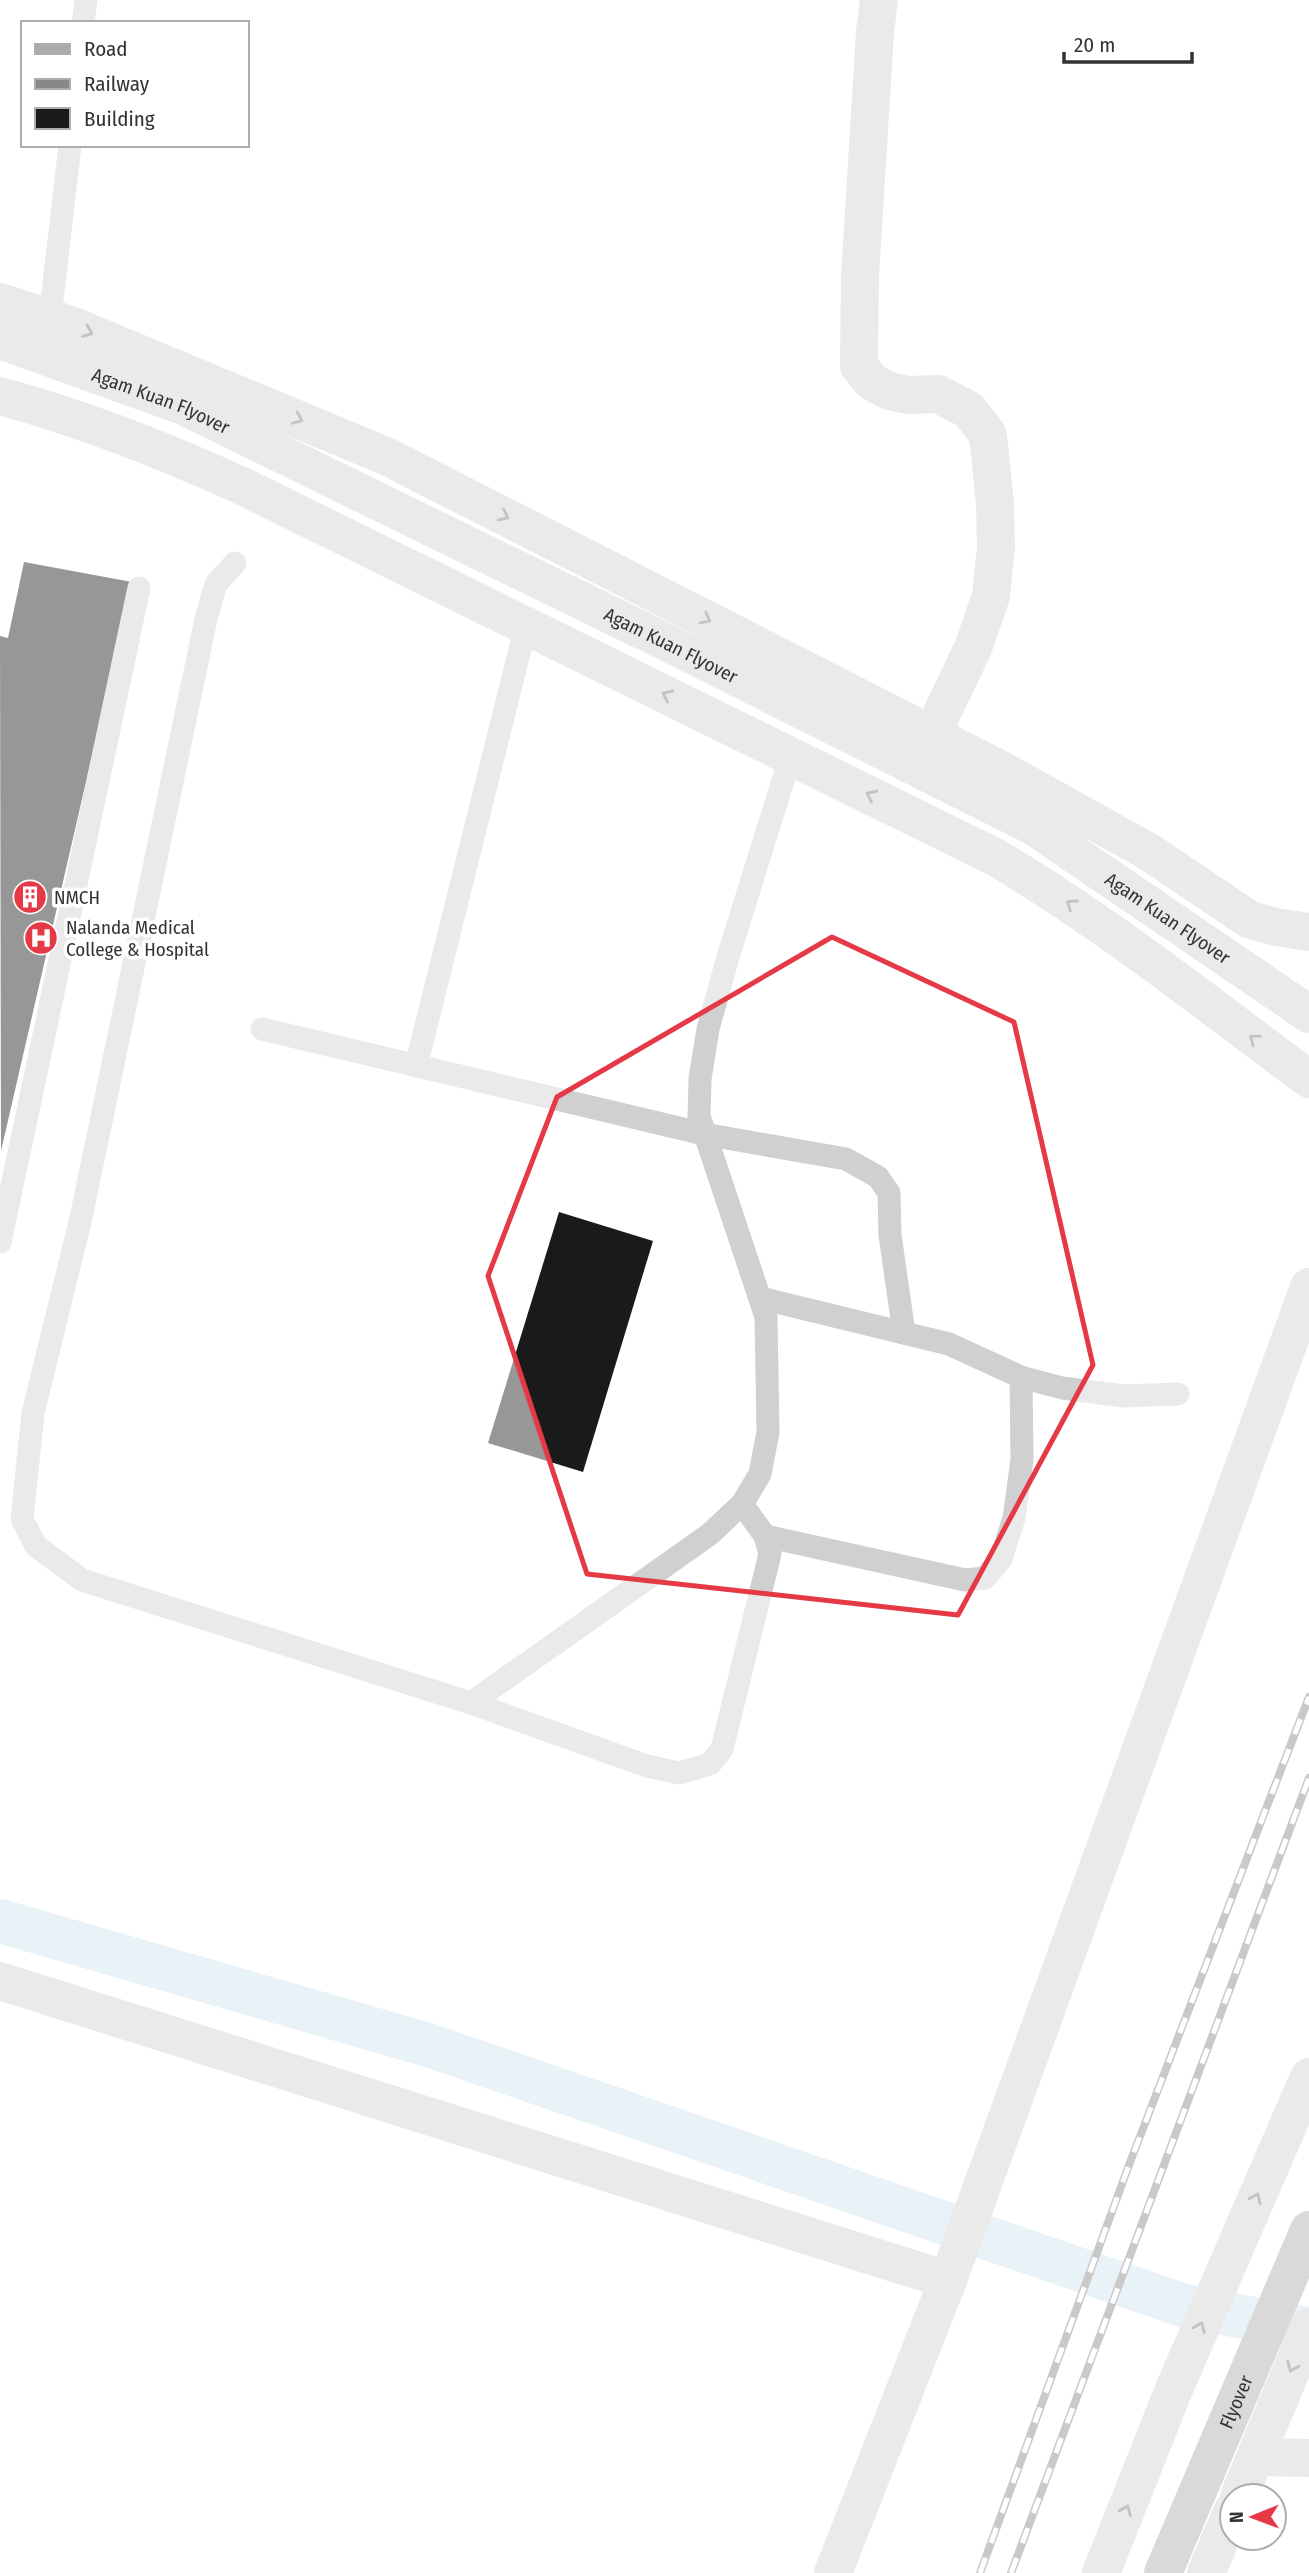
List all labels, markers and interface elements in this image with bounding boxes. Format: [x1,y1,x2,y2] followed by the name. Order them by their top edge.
[21,21,248,147] legend
[1064,21,1192,65] scale bar
[1074,32,1115,58] text: 20 m
[84,36,128,62] text: Road
[84,71,150,97] text: Railway
[84,106,155,132] text: Building
[81,324,93,338] one-way arrow
[89,363,234,439] street label: Agam Kuan Flyover
[291,411,303,425] one-way arrow
[497,507,509,521] one-way arrow
[600,602,742,688] street label: Agam Kuan Flyover
[699,611,711,625] one-way arrow
[662,689,674,703] one-way arrow
[866,789,878,803] one-way arrow
[1101,867,1235,969] street label: Agam Kuan Flyover
[11,878,49,916] building icon: NMCH
[54,886,100,909] place label: NMCH
[1066,900,1079,912] one-way arrow
[66,916,209,961] place label: Nalanda Medical College & Hospital
[22,919,60,957] hospital icon: Nalanda Medical College & Hospital
[1249,1034,1262,1047] one-way arrow
[1248,2193,1262,2206] one-way arrow
[1192,2321,1206,2333] one-way arrow
[1286,2360,1300,2373] one-way arrow
[1214,2371,1257,2432] street label: Flyover
[1218,2482,1288,2552] north arrow
[1118,2504,1132,2516] one-way arrow
[1225,2511,1248,2523] text: N

